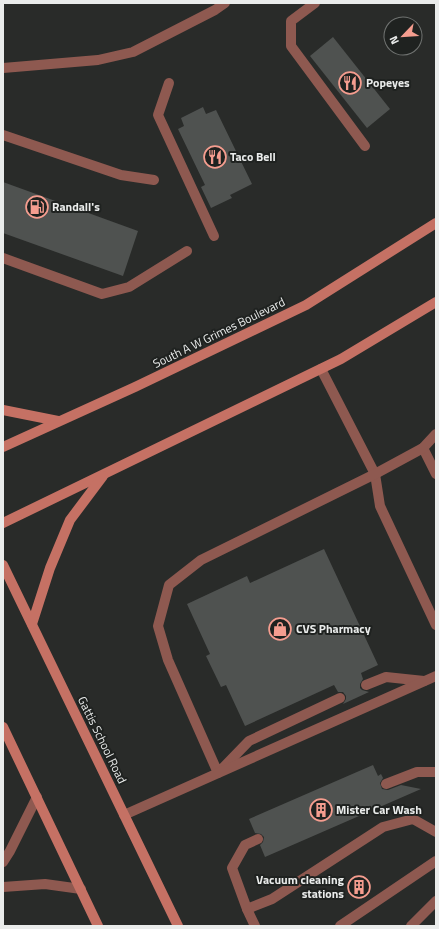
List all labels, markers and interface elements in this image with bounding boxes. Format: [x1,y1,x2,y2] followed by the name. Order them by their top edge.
[383,16,423,56] north arrow
[385,33,403,47] text: N
[337,70,363,96] restaurant icon: Popeyes
[366,73,410,92] place label: Popeyes
[202,144,228,170] restaurant icon: Taco Bell
[230,147,276,166] place label: Taco Bell
[24,194,50,220] fuel station icon: Randall's
[52,197,100,216] place label: Randall's
[149,292,288,373] street label: South A W Grimes Boulevard
[267,616,293,642] shop icon: CVS Pharmacy
[296,619,371,638] place label: CVS Pharmacy
[73,693,132,787] street label: Gattis School Road
[308,797,334,823] building icon: Mister Car Wash
[336,800,422,819] place label: Mister Car Wash
[256,870,345,903] place label: Vacuum cleaning stations
[346,874,372,900] building icon: Vacuum cleaning stations

